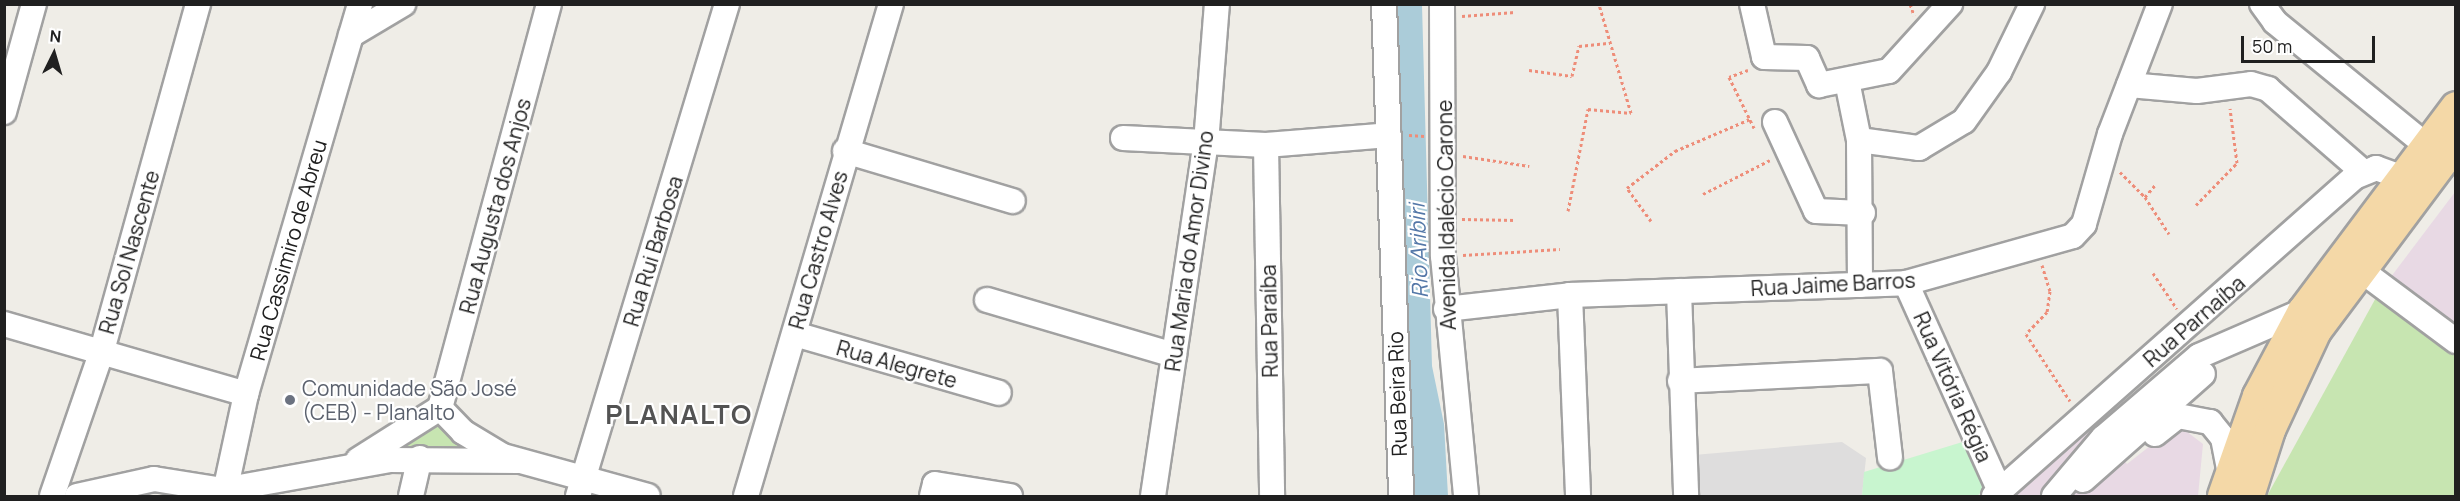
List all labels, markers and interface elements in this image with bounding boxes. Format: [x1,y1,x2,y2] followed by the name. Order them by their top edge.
[24,24,84,84] north arrow
[2244,24,2378,62] scale bar
[49,25,62,48] text: N
[2252,34,2292,58] text: 50 m
[454,96,536,316] street label: Rua Augusta dos Anjos
[1431,100,1461,330] street label: Avenida Idalécio Carone
[1160,129,1218,373] street label: Rua Maria do Amor Divino
[244,137,332,363] street label: Rua Cassimiro de Abreu
[94,167,164,337] street label: Rua Sol Nascente
[783,168,853,332] street label: Rua Castro Alves
[618,173,688,329] street label: Rua Rui Barbosa
[1404,203,1434,299] water label: Rio Aribiri
[1255,264,1283,378] street label: Rua Paraíba
[1750,267,1916,301] street label: Rua Jaime Barros
[2138,270,2250,372] street label: Rua Parnaíba
[1909,308,1997,466] street label: Rua Vitória Régia
[1382,331,1412,457] street label: Rua Beira Rio
[834,335,960,393] street label: Rua Alegrete
[302,375,517,425] place label: Comunidade São José (CEB) - Planalto
[283,393,297,407] marker: Comunidade São José (CEB) - Planalto
[605,398,753,430] district label: PLANALTO

